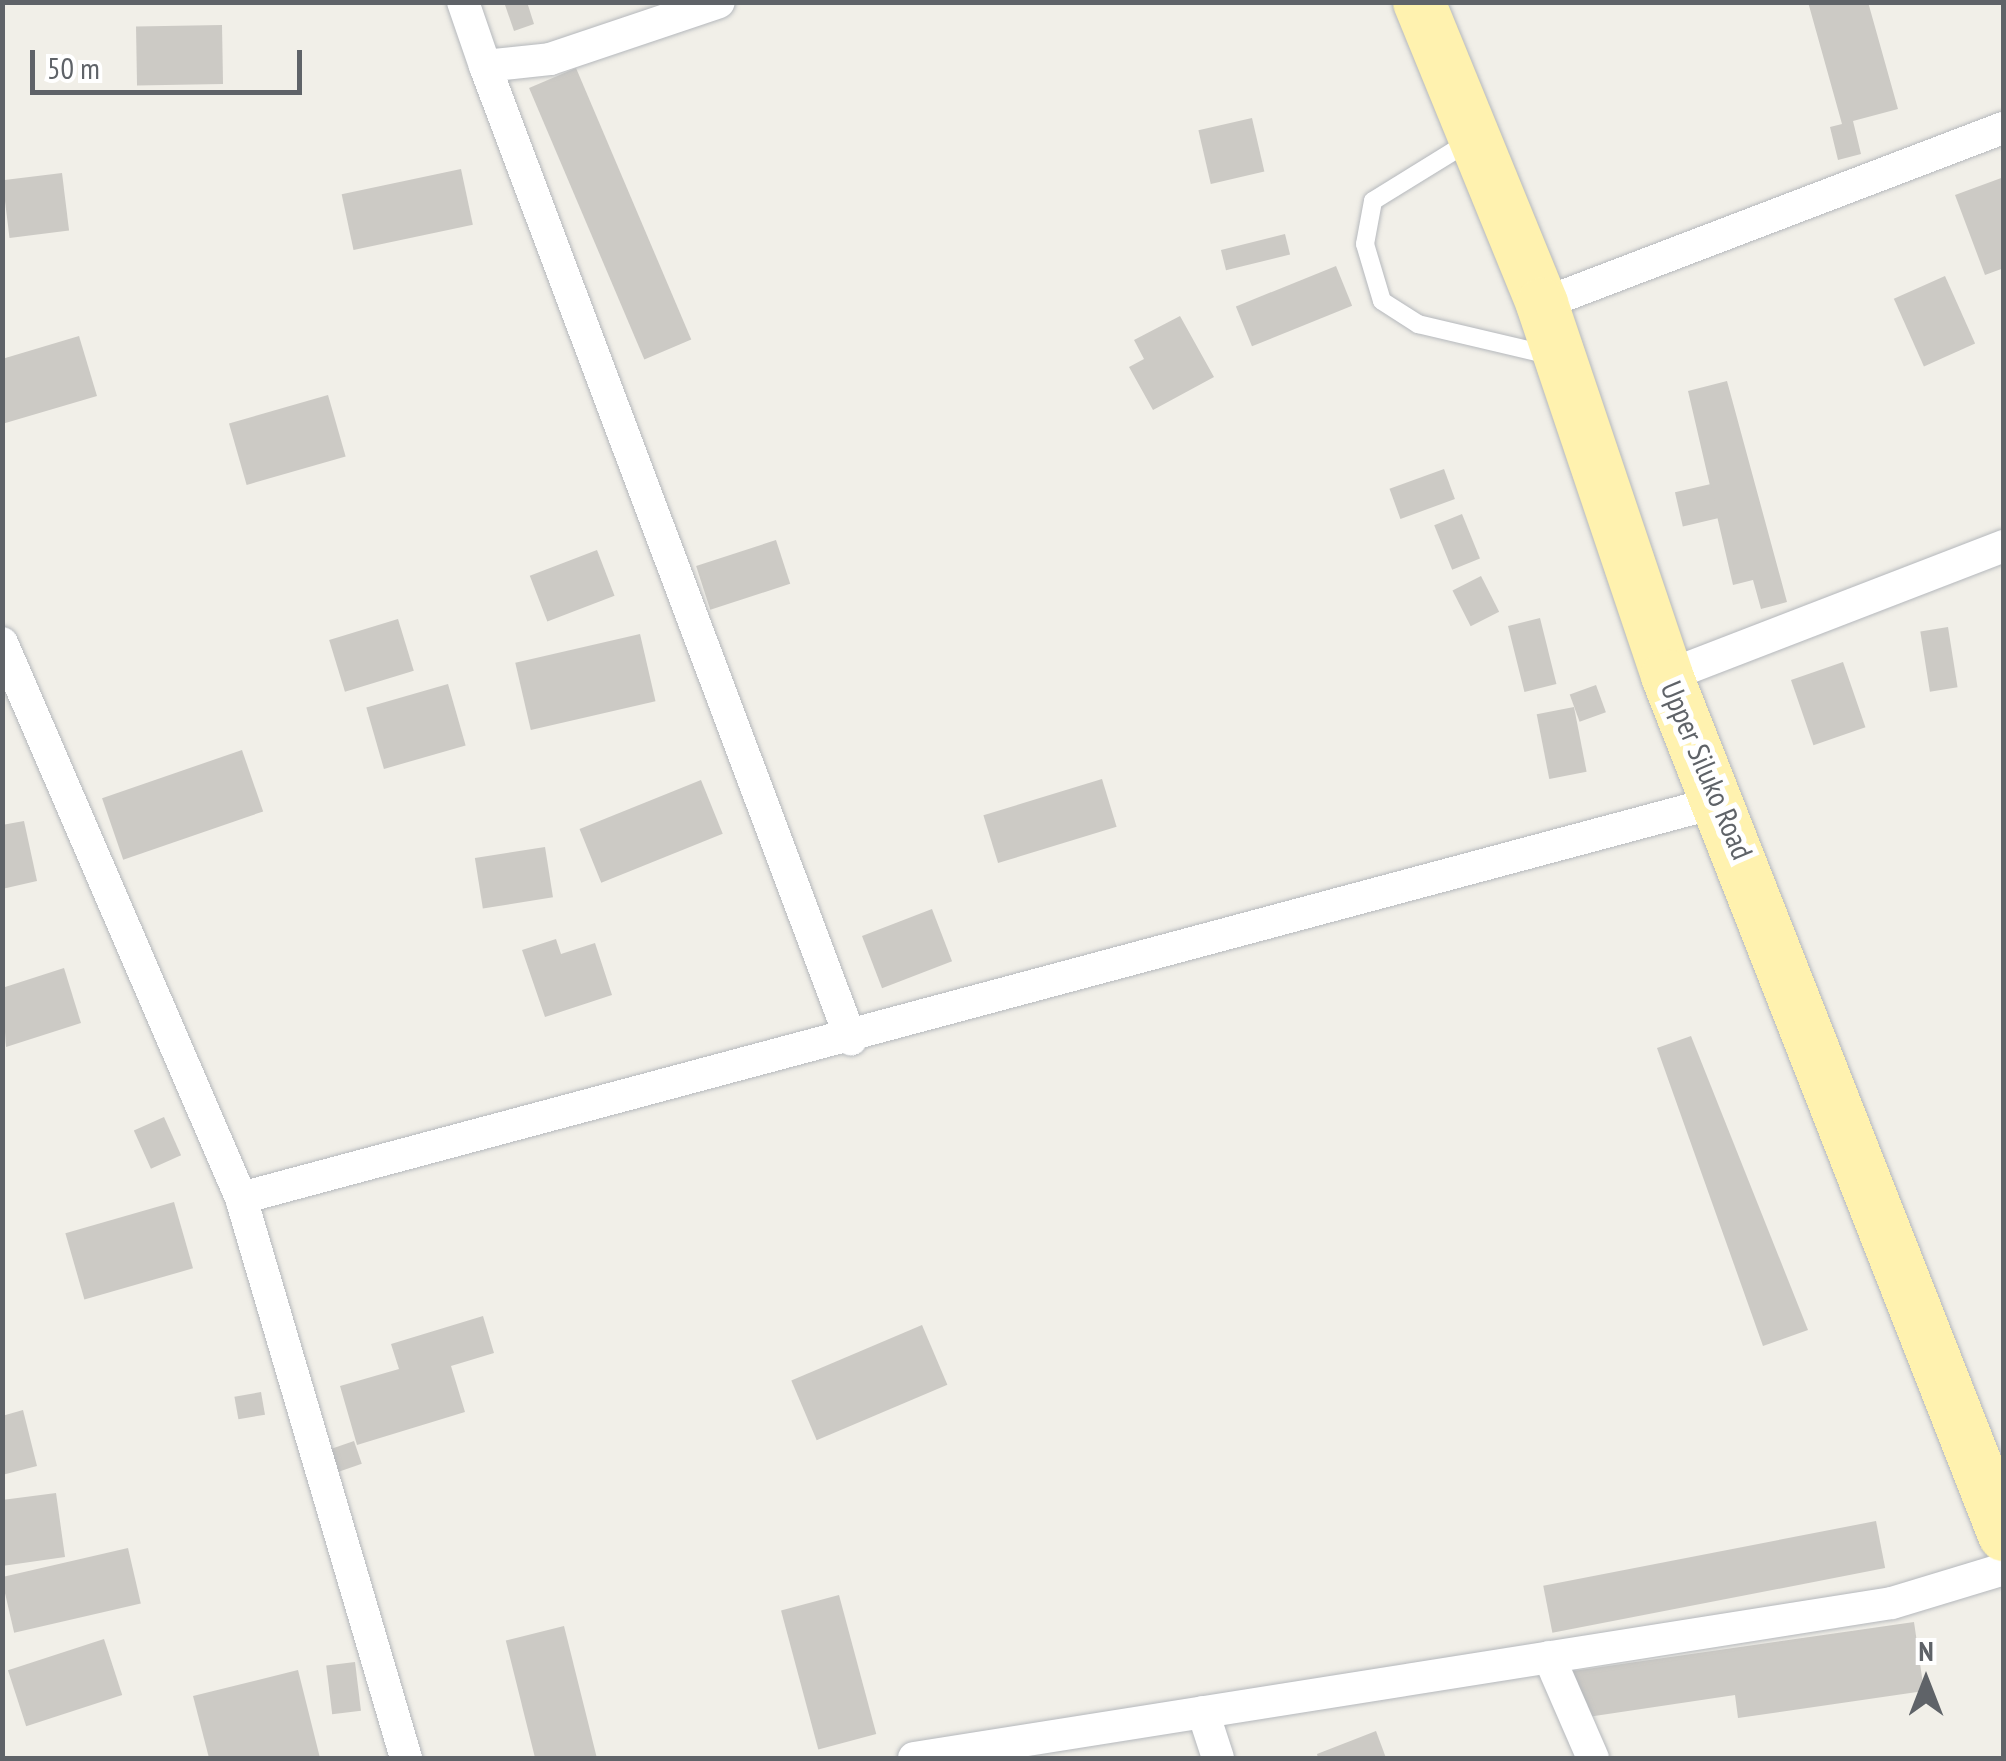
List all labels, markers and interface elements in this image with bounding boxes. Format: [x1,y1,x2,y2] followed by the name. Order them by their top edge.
[35,30,308,92] scale bar
[47,48,100,87] text: 50 m
[1653,676,1761,864] street label: Upper Siluko Road
[1876,1631,1976,1731] north arrow
[1918,1632,1934,1669] text: N

